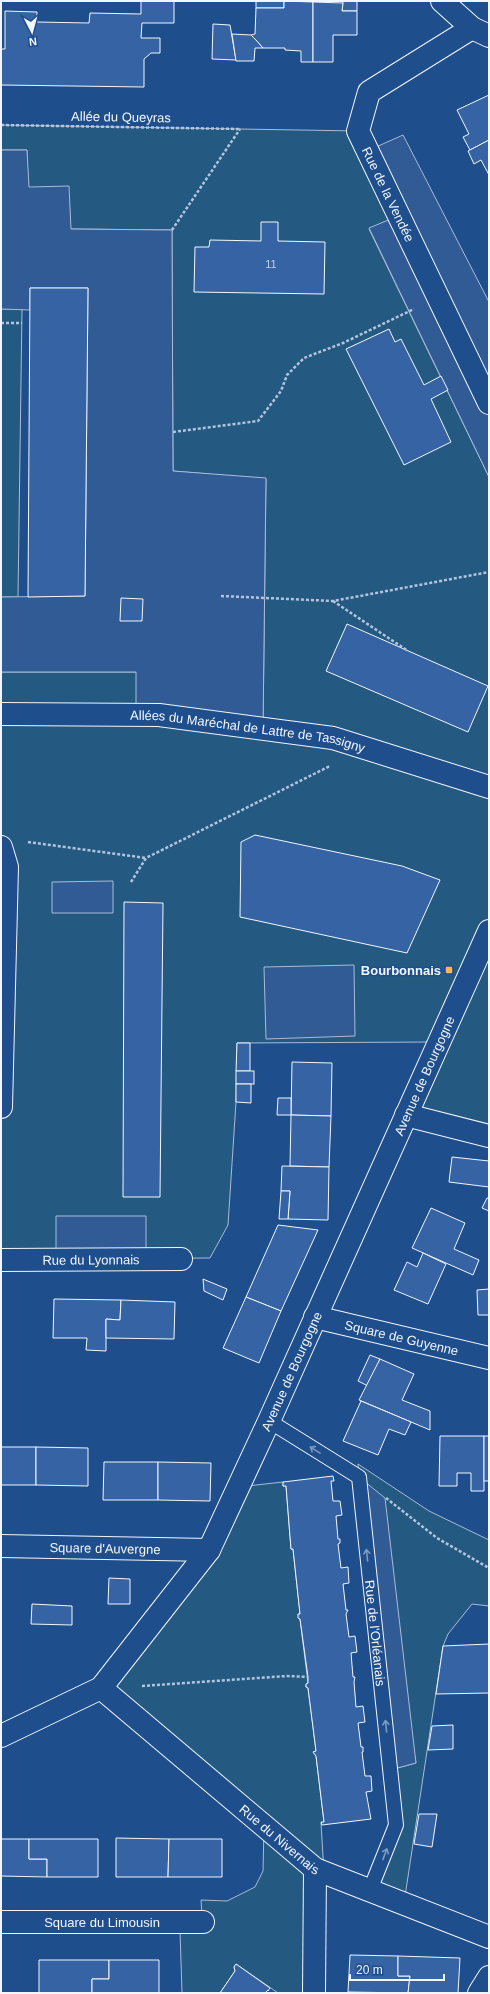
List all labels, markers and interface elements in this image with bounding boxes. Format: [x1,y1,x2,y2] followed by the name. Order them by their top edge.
[12,12,52,52] north arrow
[28,36,38,48] text: N
[71,109,171,125] street label: Allée du Queyras
[359,144,418,244] street label: Rue de la Vendée
[265,258,277,270] house number: 11
[130,707,368,755] street label: Allées du Maréchal de Lattre de Tassigny
[361,963,441,978] place label: Bourbonnais
[444,965,454,975] marker: Bourbonnais
[391,1014,457,1138] street label: Avenue de Bourgogne
[42,1252,140,1267] street label: Rue du Lyonnais
[258,1309,325,1433] street label: Avenue de Bourgogne
[343,1317,460,1358] street label: Square de Guyenne
[310,1446,321,1454] one-way arrow
[49,1539,161,1557] street label: Square d'Auvergne
[364,1549,371,1562] one-way arrow
[363,1579,389,1687] street label: Rue de l'Orléanais
[382,1720,389,1733] one-way arrow
[237,1801,322,1877] street label: Rue du Nivernais
[381,1848,389,1860] one-way arrow
[44,1915,160,1930] street label: Square du Limousin
[350,1956,444,1982] scale bar
[356,1963,383,1977] text: 20 m

